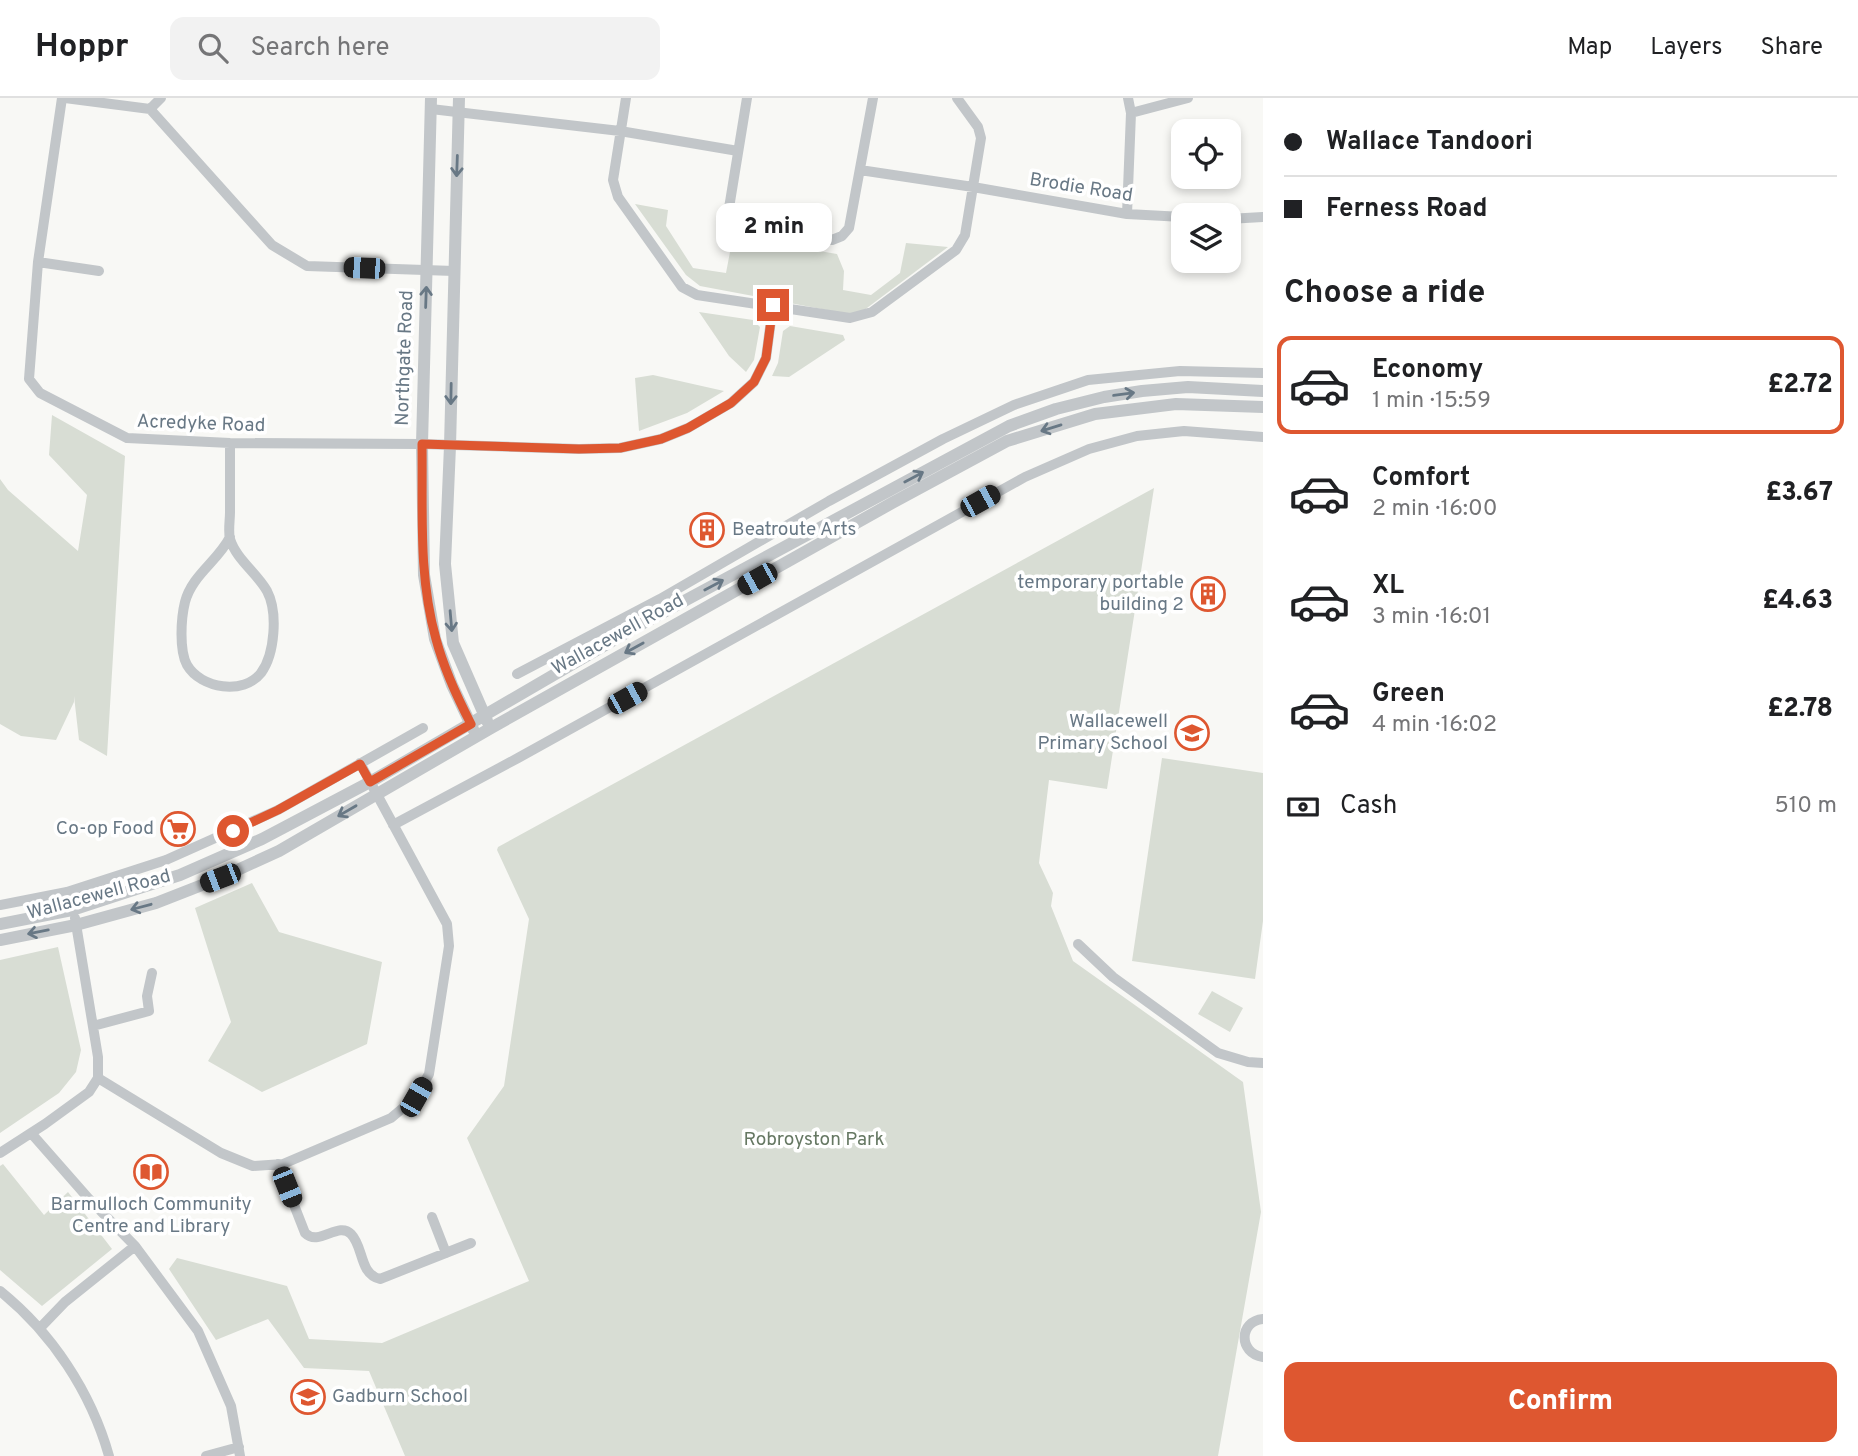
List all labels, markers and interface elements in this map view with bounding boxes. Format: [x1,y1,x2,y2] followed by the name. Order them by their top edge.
[170,17,660,80] search box
[35,27,128,69] text: Hoppr
[194,29,232,67] icon: search
[250,32,389,65] text: Search here
[1567,33,1612,63] text: Map
[1650,33,1722,63] text: Layers
[1760,33,1823,63] text: Share
[1171,119,1241,273] map controls
[1171,119,1241,189] button: locate
[1326,126,1533,159] text: Wallace Tandoori
[450,154,463,177] one-way arrow
[1028,168,1134,208] street label: Brodie Road
[1326,193,1488,226] text: Ferness Road
[1171,203,1241,273] button: layers
[715,204,831,252] callout: 2 min
[744,213,804,242] text: 2 min
[343,257,386,279] car
[1284,274,1485,314] text: Choose a ride
[419,286,433,309] one-way arrow
[757,289,789,321] route end
[391,290,419,426] street label: Northgate Road
[1288,354,1351,417] icon: car
[1372,354,1483,387] text: Economy
[1767,369,1833,402] text: £2.72
[445,382,458,405] one-way arrow
[1112,387,1135,400] one-way arrow
[1372,387,1491,416] text: 1 min · 15:59
[136,410,266,438] street label: Acredyke Road
[1040,422,1062,435] one-way arrow
[1288,462,1351,525] icon: car
[1372,462,1470,495] text: Comfort
[903,470,924,483] one-way arrow
[1766,477,1833,510] text: £3.67
[957,482,1004,520] car
[1372,495,1497,524] text: 2 min · 16:00
[688,511,726,549] building icon: Beatroute Arts
[732,518,857,542] place label: Beatroute Arts
[734,560,781,598] car
[1288,570,1351,633] icon: car
[1372,570,1404,603] text: XL
[1017,571,1184,617] place label: temporary portable building 2
[1189,575,1227,613] building icon: temporary portable building 2
[703,577,724,591] one-way arrow
[1762,585,1833,618] text: £4.63
[548,589,688,681] street label: Wallacewell Road
[1372,603,1491,632] text: 3 min · 16:01
[444,609,457,632] one-way arrow
[624,641,644,655] one-way arrow
[1288,678,1351,741] icon: car
[1372,678,1445,711] text: Green
[604,679,651,717] car
[1767,693,1833,726] text: £2.78
[1037,710,1168,756] place label: Wallacewell Primary School
[1372,711,1497,740] text: 4 min · 16:02
[1173,714,1211,752] school or university icon: Wallacewell Primary School
[1284,788,1322,826] icon: cash
[1340,790,1397,823] text: Cash
[1774,792,1837,821] text: 510 m
[338,804,358,818] one-way arrow
[159,810,197,848] supermarket icon: Co-op Food
[217,815,249,847] route start
[56,817,154,841] place label: Co-op Food
[197,861,244,895] car
[25,864,173,926] street label: Wallacewell Road
[131,901,153,914] one-way arrow
[27,926,50,940] one-way arrow
[397,1074,436,1120] car
[743,1128,885,1152] park label: Robroyston Park
[132,1153,170,1191] library icon: Barmulloch Community Centre and Library
[270,1164,305,1210] car
[50,1193,252,1239] place label: Barmulloch Community Centre and Library
[1284,1362,1837,1442] button: Confirm
[289,1378,327,1416] school or university icon: Gadburn School
[332,1385,468,1409] place label: Gadburn School

